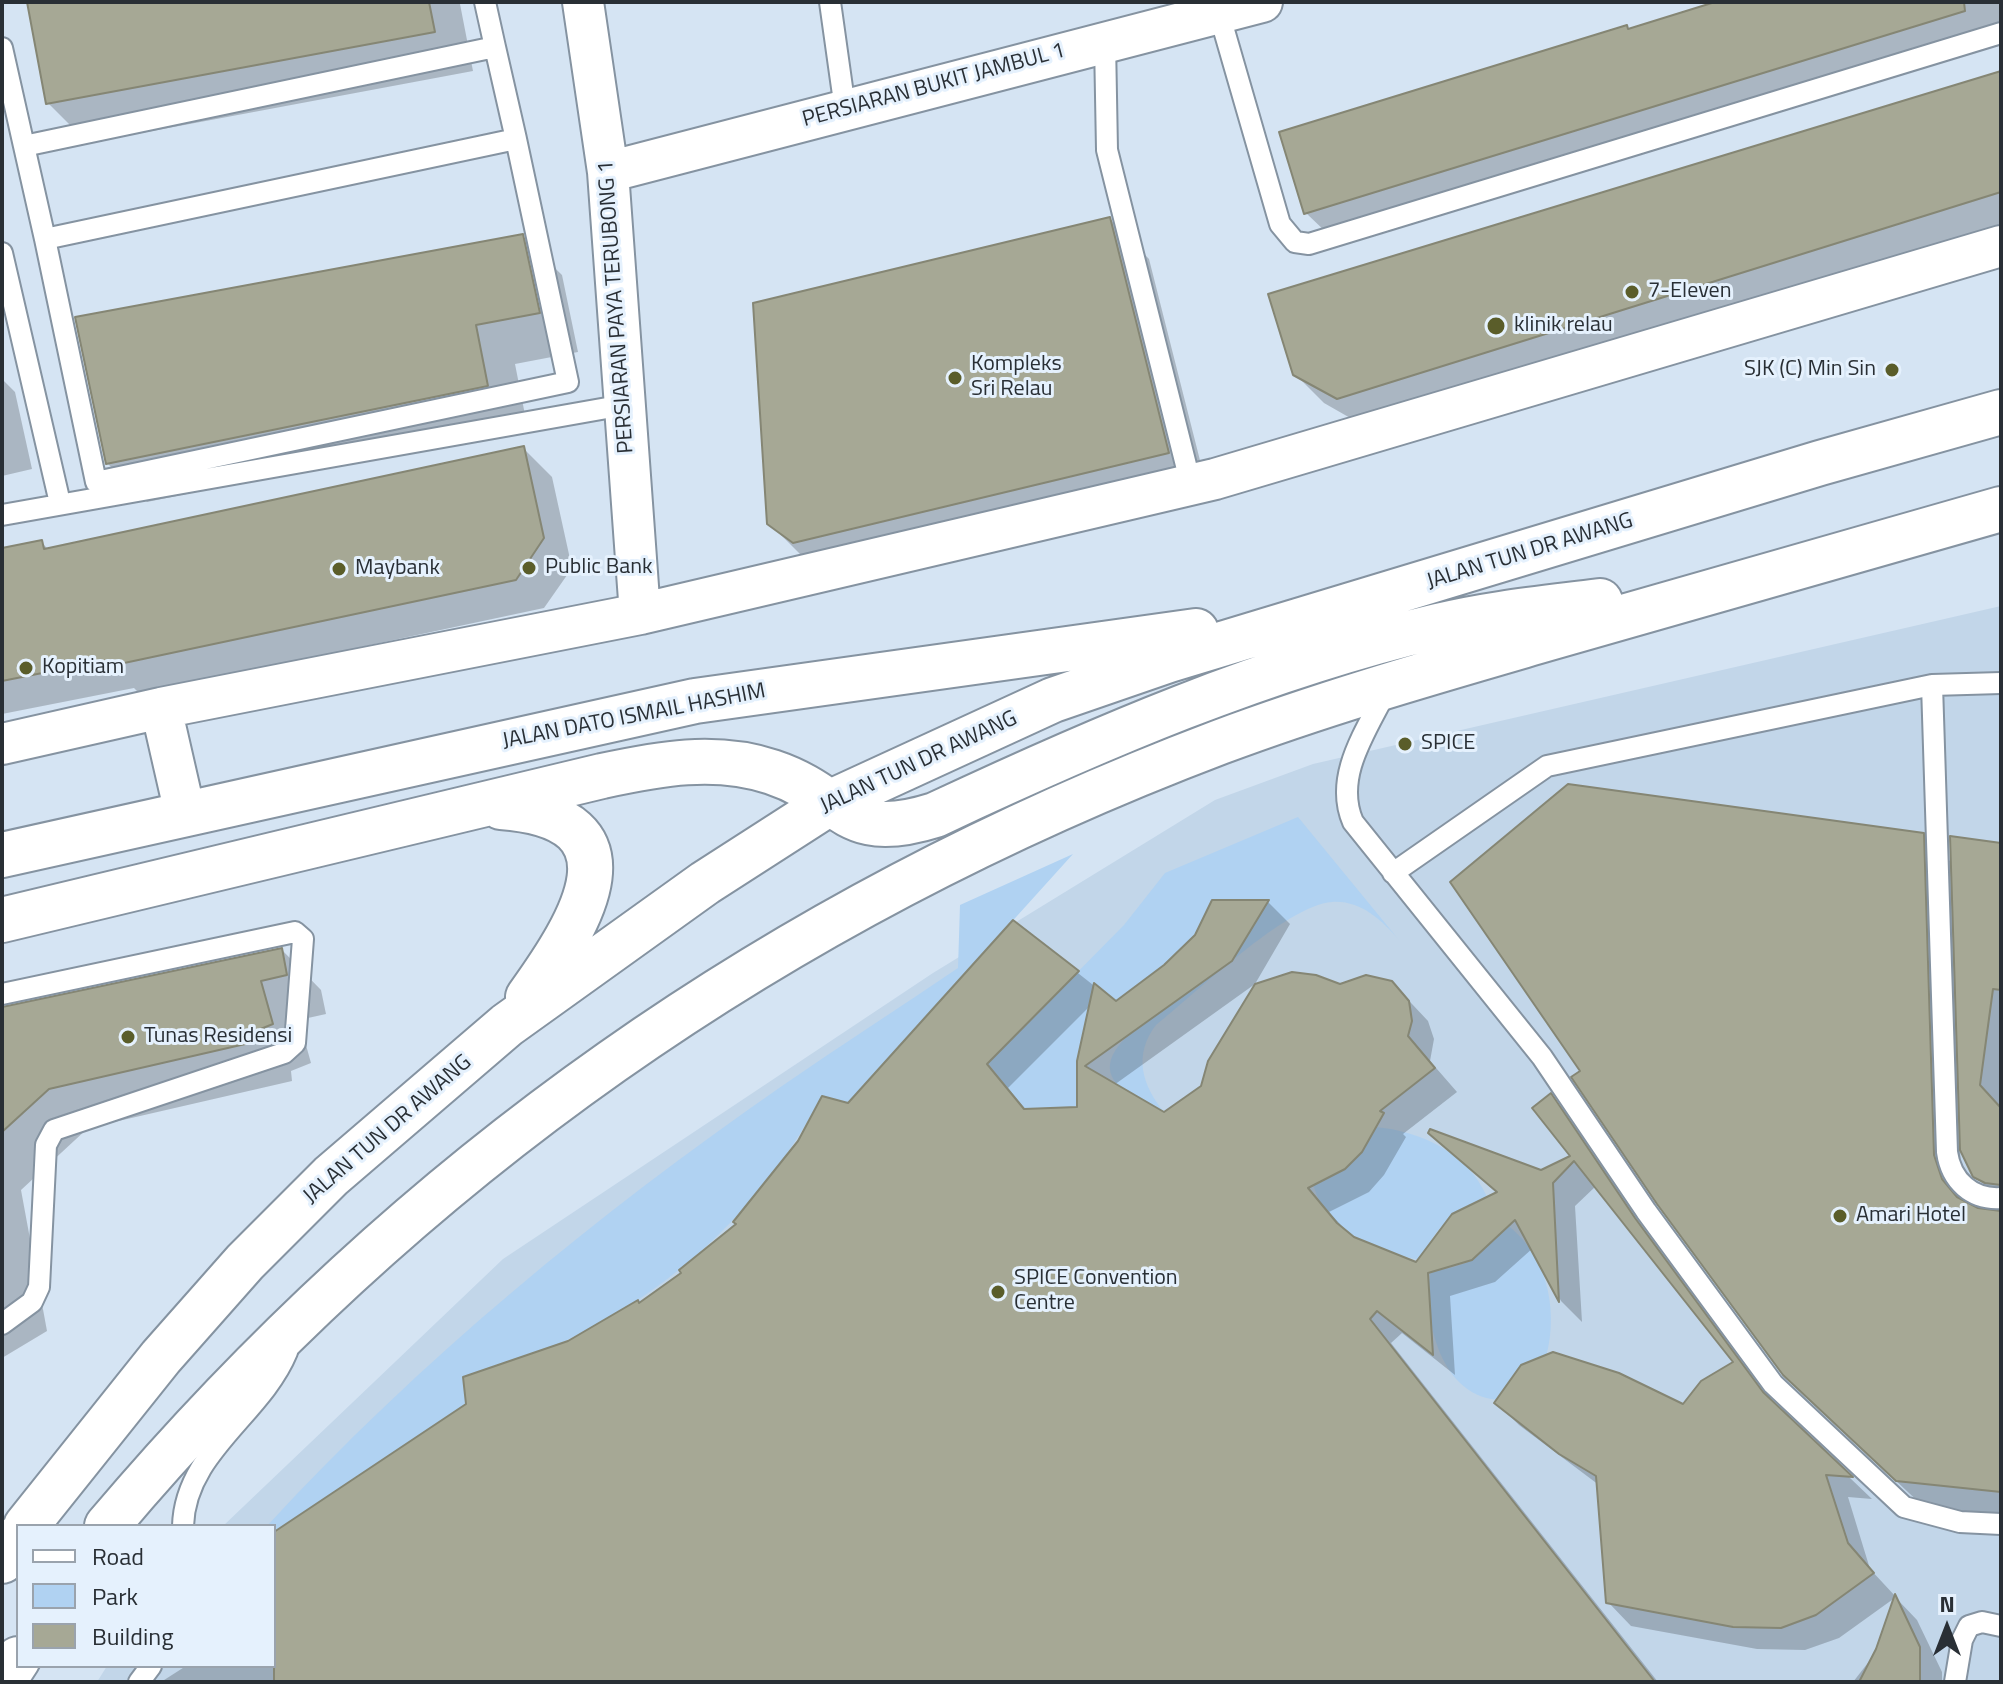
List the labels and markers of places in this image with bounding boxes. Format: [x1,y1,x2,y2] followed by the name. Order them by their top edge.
[1648,279,1731,305] place label: 7-Eleven
[1623,283,1641,301] marker: 7-Eleven
[1514,313,1613,339] place label: klinik relau
[1485,315,1507,337] marker: klinik relau
[971,352,1062,404] place label: Kompleks Sri Relau
[1744,357,1876,383] place label: SJK (C) Min Sin
[1883,361,1901,379] marker: SJK (C) Min Sin
[946,369,964,387] marker: Kompleks Sri Relau
[545,555,653,581] place label: Public Bank
[355,556,440,582] place label: Maybank
[520,559,538,577] marker: Public Bank
[330,560,348,578] marker: Maybank
[42,655,124,681] place label: Kopitiam
[17,659,35,677] marker: Kopitiam
[1421,731,1476,757] place label: SPICE
[1396,735,1414,753] marker: SPICE
[144,1024,292,1050] place label: Tunas Residensi
[119,1028,137,1046] marker: Tunas Residensi
[1856,1203,1966,1229] place label: Amari Hotel
[1831,1207,1849,1225] marker: Amari Hotel
[1014,1266,1178,1318] place label: SPICE Convention Centre
[989,1283,1007,1301] marker: SPICE Convention Centre

